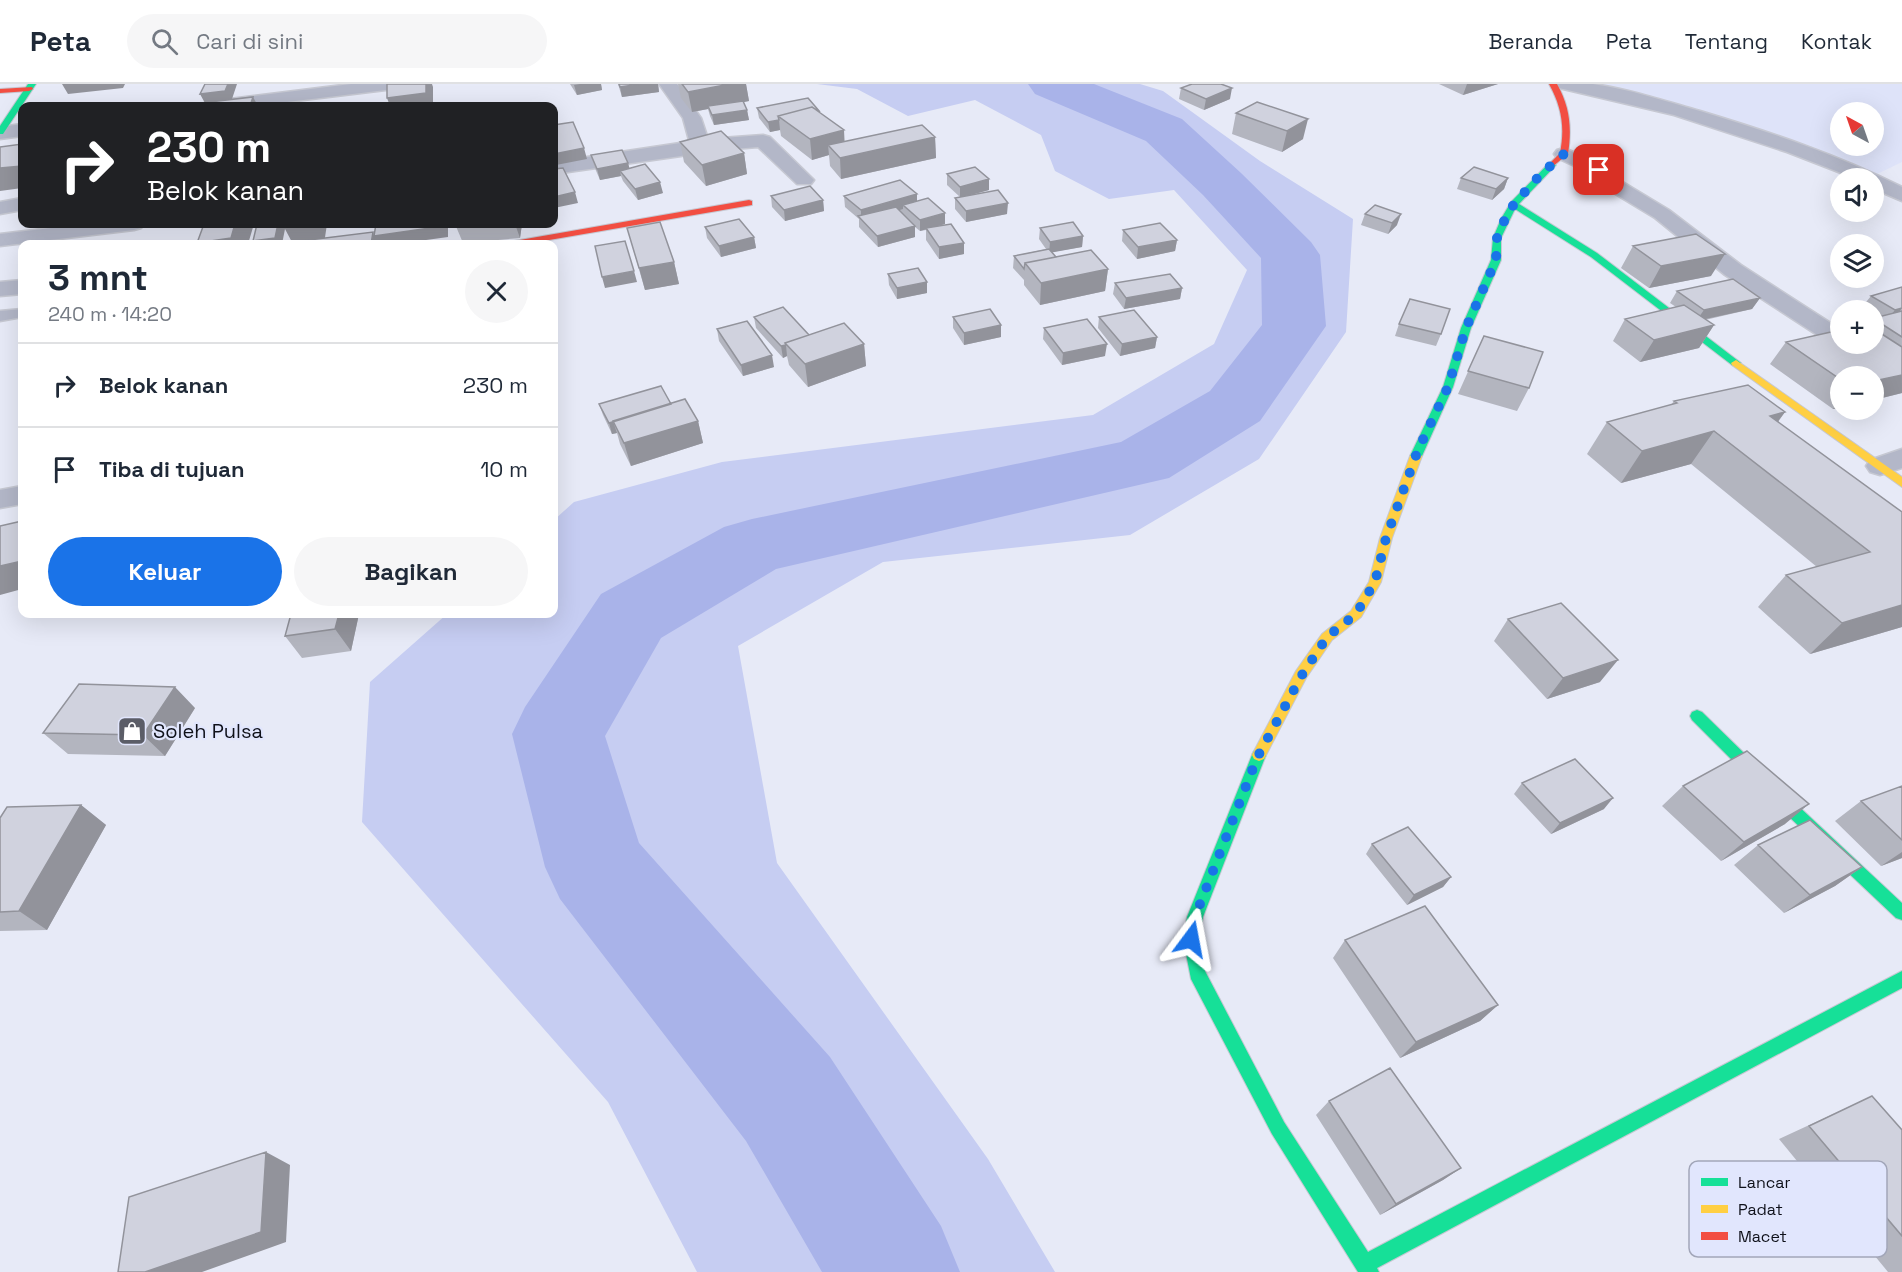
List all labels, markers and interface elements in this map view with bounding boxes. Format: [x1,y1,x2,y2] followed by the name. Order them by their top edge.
[127,14,547,68] search box
[30,23,91,59] text: Peta
[148,25,181,58] icon: search
[196,27,303,55] text: Cari di sini
[1488,28,1573,55] text: Beranda
[1606,28,1652,55] text: Peta
[1685,28,1768,55] text: Tentang
[1801,28,1872,55] text: Kontak
[1830,102,1884,156] north arrow
[1830,102,1884,420] map controls
[147,121,271,174] text: 230 m
[48,126,126,204] icon: right
[1573,144,1624,195] pin
[1582,153,1615,186] icon: arrive
[1830,168,1884,222] button: sound
[147,173,304,208] text: Belok kanan
[1830,234,1884,288] button: layers
[48,255,148,301] text: 3 mnt
[465,260,528,323] button: close
[1830,300,1884,354] button: +
[48,301,172,327] text: 240 m · 14:20
[1830,366,1884,420] button: −
[48,369,81,402] icon: right
[99,371,228,399] text: Belok kanan
[463,371,528,399] text: 230 m
[48,453,81,486] icon: arrive
[99,455,245,483] text: Tiba di tujuan
[480,455,528,483] text: 10 m
[48,537,282,606] button: Keluar
[294,537,528,606] button: Bagikan
[116,715,148,747] shop icon: Soleh Pulsa
[153,718,263,744] place label: Soleh Pulsa
[1159,907,1223,971] position arrow
[1689,1161,1887,1257] legend
[1738,1172,1791,1193] text: Lancar
[1738,1199,1783,1220] text: Padat
[1738,1226,1787,1247] text: Macet

